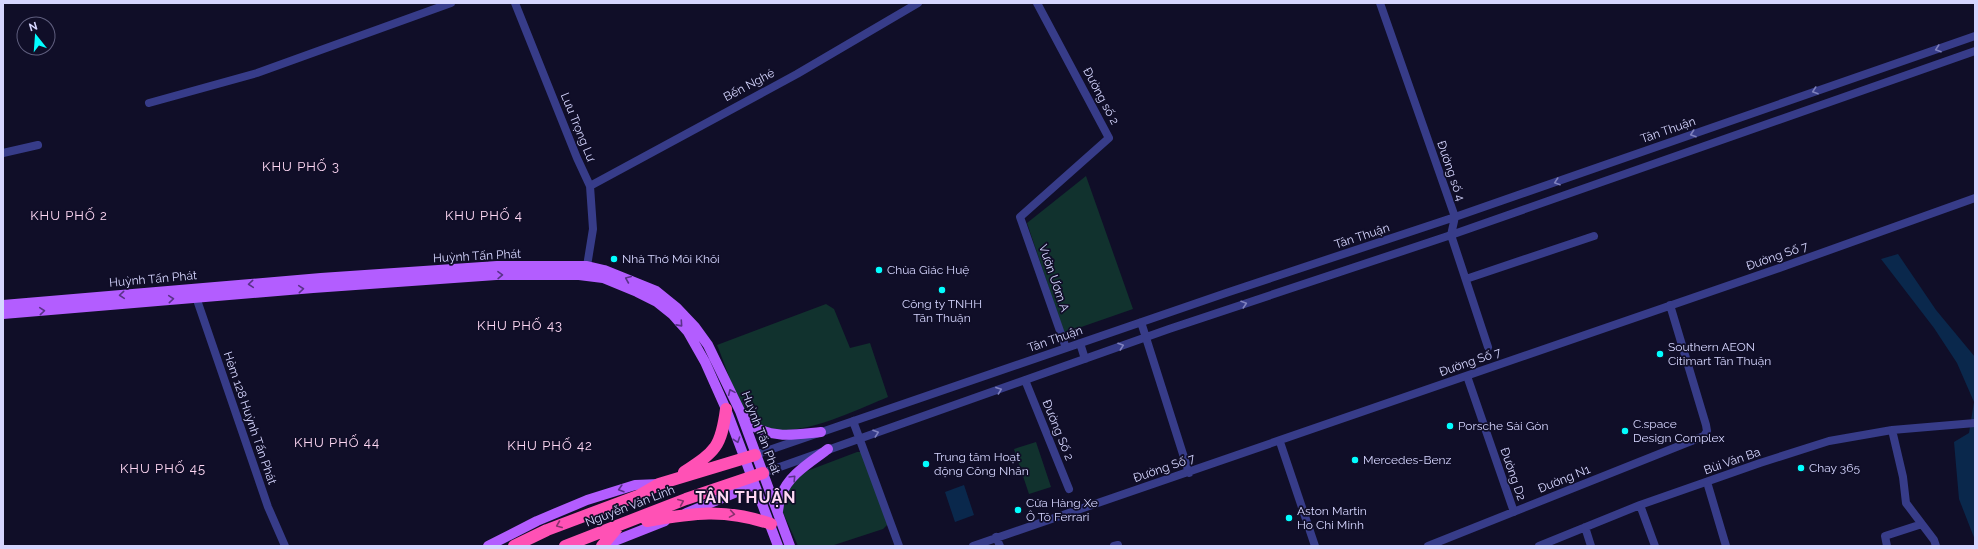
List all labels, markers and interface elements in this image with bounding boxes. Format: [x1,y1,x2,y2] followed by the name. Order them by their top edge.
[16,16,56,56] north arrow
[27,19,39,34] text: N
[1935,44,1942,52] one-way arrow
[1080,65,1122,127] street label: Đường số 2
[721,66,777,104] street label: Bến Nghé
[1812,87,1819,95] one-way arrow
[558,91,598,164] street label: Lưu Trọng Lư
[1639,114,1697,146] street label: Tân Thuận
[1689,130,1696,138] one-way arrow
[1434,139,1468,203] street label: Đường số 4
[262,158,340,174] district label: KHU PHỐ 3
[1553,177,1560,185] one-way arrow
[30,207,108,223] district label: KHU PHỐ 2
[445,207,523,223] district label: KHU PHỐ 4
[1333,220,1391,252] street label: Tân Thuận
[1744,239,1810,273] street label: Đường Số 7
[1036,242,1072,314] street label: Vườn Ươm A
[433,247,521,265] street label: Huỳnh Tấn Phát
[622,252,720,266] place label: Nhà Thờ Môi Khôi
[609,254,619,264] marker: Nhà Thờ Môi Khôi
[887,263,969,277] place label: Chùa Giác Huệ
[874,265,884,275] marker: Chùa Giác Huệ
[109,268,197,290] street label: Huỳnh Tấn Phát
[497,271,503,279] one-way arrow
[625,276,632,284] one-way arrow
[248,280,254,289] one-way arrow
[298,284,304,293] one-way arrow
[937,285,947,295] marker: Công ty TNHH Tân Thuận
[119,290,125,299] one-way arrow
[168,295,174,304] one-way arrow
[902,297,982,325] place label: Công ty TNHH Tân Thuận
[1240,300,1247,308] one-way arrow
[39,307,45,316] one-way arrow
[477,317,563,333] district label: KHU PHỐ 43
[676,319,683,326] one-way arrow
[1026,323,1084,355] street label: Tân Thuận
[1668,340,1771,368] place label: Southern AEON Citimart Tân Thuận
[1118,343,1125,351] one-way arrow
[1437,345,1503,379] street label: Đường Số 7
[1655,349,1665,359] marker: Southern AEON Citimart Tân Thuận
[221,350,279,486] street label: Hẻm 128 Huỳnh Tấn Phát
[995,386,1002,394] one-way arrow
[728,389,736,396] one-way arrow
[739,389,783,477] street label: Huỳnh Tấn Phát
[1039,398,1077,462] street label: Đường Số 2
[1633,417,1724,445] place label: C.space Design Complex
[1458,419,1548,433] place label: Porsche Sài Gòn
[1445,421,1455,431] marker: Porsche Sài Gòn
[1620,426,1630,436] marker: C.space Design Complex
[872,429,879,437] one-way arrow
[294,434,380,450] district label: KHU PHỐ 44
[732,436,741,443] one-way arrow
[507,437,593,453] district label: KHU PHỐ 42
[1702,445,1762,477] street label: Bùi Văn Ba
[1497,446,1529,502] street label: Đường D2
[934,450,1029,478] place label: Trung tâm Hoạt động Công Nhân
[1131,451,1197,485] street label: Đường Số 7
[1363,453,1451,467] place label: Mercedes-Benz
[1350,455,1360,465] marker: Mercedes-Benz
[921,459,931,469] marker: Trung tâm Hoạt động Công Nhân
[120,460,206,476] district label: KHU PHỐ 45
[1809,461,1860,475] place label: Chay 365
[1536,462,1592,496] street label: Đường N1
[1796,463,1806,473] marker: Chay 365
[788,476,796,483] one-way arrow
[583,483,677,529] street label: Nguyễn Văn Linh
[618,484,625,493] one-way arrow
[696,487,796,507] district label: TÂN THUẬN
[1026,496,1098,524] place label: Cửa Hàng Xe Ô Tô Ferrari
[677,498,684,506] one-way arrow
[1297,504,1367,532] place label: Aston Martin Ho Chi Minh
[1013,505,1023,515] marker: Cửa Hàng Xe Ô Tô Ferrari
[729,509,736,518] one-way arrow
[1284,513,1294,523] marker: Aston Martin Ho Chi Minh
[555,521,562,529] one-way arrow

